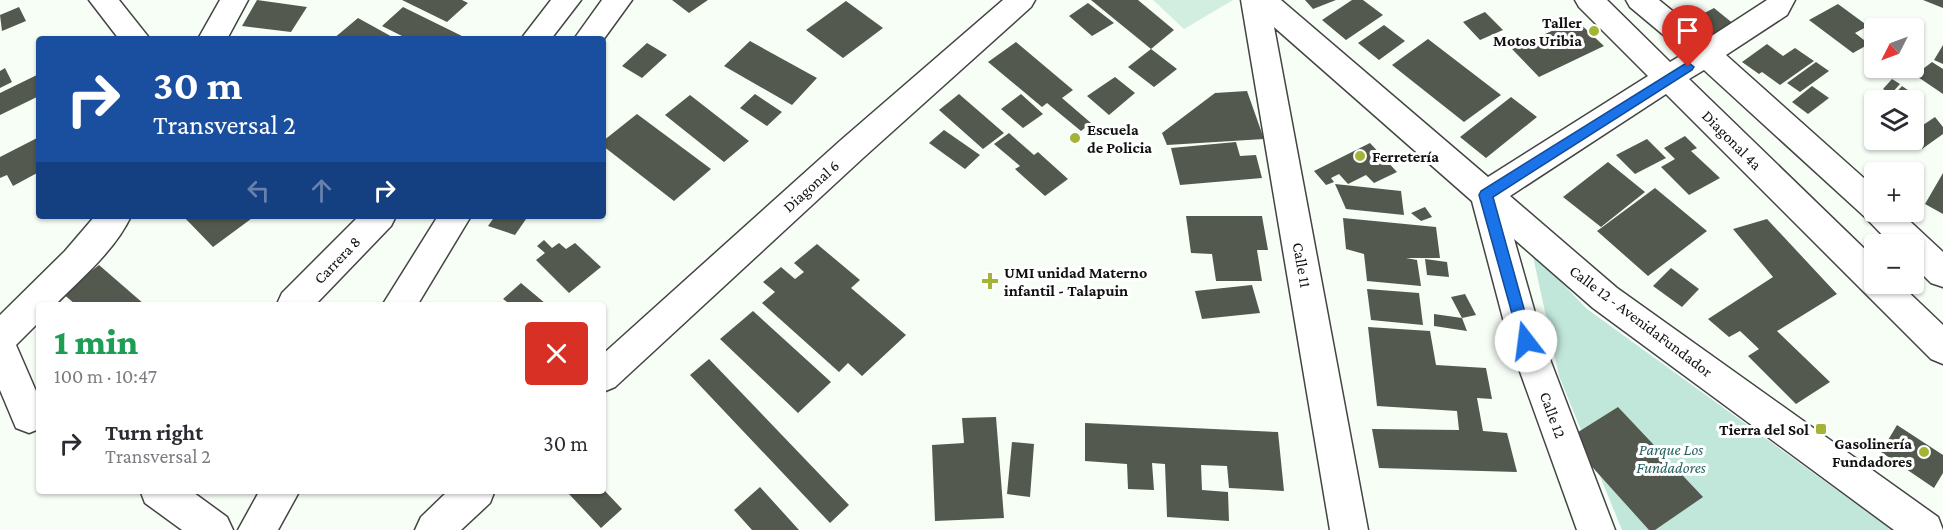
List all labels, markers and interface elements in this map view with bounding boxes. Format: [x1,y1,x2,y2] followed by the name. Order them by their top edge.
[1662,5,1713,67] pin
[1493,14,1583,49] place label: Taller Motos Uribia
[1671,14,1704,47] icon: arrive
[1864,18,1924,78] north arrow
[1864,18,1924,294] map controls
[1587,24,1601,38] marker: Taller Motos Uribia
[54,60,132,138] icon: right
[153,61,243,108] text: 30 m
[1864,90,1924,150] button: layers
[1698,107,1766,174] street label: Diagonal 4a
[153,110,296,140] text: Transversal 2
[1087,121,1152,156] place label: Escuela de Policia
[1068,131,1082,145] marker: Escuela de Policia
[1372,148,1439,165] place label: Ferretería
[1353,149,1367,163] marker: Ferretería
[780,157,843,216] street label: Diagonal 6
[1864,162,1924,222] button: +
[242,174,275,207] icon: left
[305,174,338,207] icon: ahead
[368,174,401,207] icon: right
[310,233,364,287] street label: Carrera 8
[1864,234,1924,294] button: −
[1290,241,1314,289] street label: Calle 11
[1566,262,1716,380] street label: Calle 12 - AvenidaFundador
[1004,264,1147,299] place label: UMI unidad Materno infantil - Talapuin
[981,272,999,290] marker: UMI unidad Materno infantil - Talapuin
[1494,309,1558,373] position arrow
[54,322,138,362] text: 1 min
[525,322,588,385] button: close
[54,365,157,387] text: 100 m · 10:47
[1537,389,1569,441] street label: Calle 12
[105,420,203,445] text: Turn right
[1719,421,1809,438] place label: Tierra del Sol
[1814,422,1828,436] marker: Tierra del Sol
[54,427,87,460] icon: right
[543,431,588,456] text: 30 m
[1832,435,1912,470] place label: Gasolinería Fundadores
[1636,441,1706,476] park label: Parque Los Fundadores
[105,445,211,467] text: Transversal 2
[1917,445,1931,459] marker: Gasolinería Fundadores

